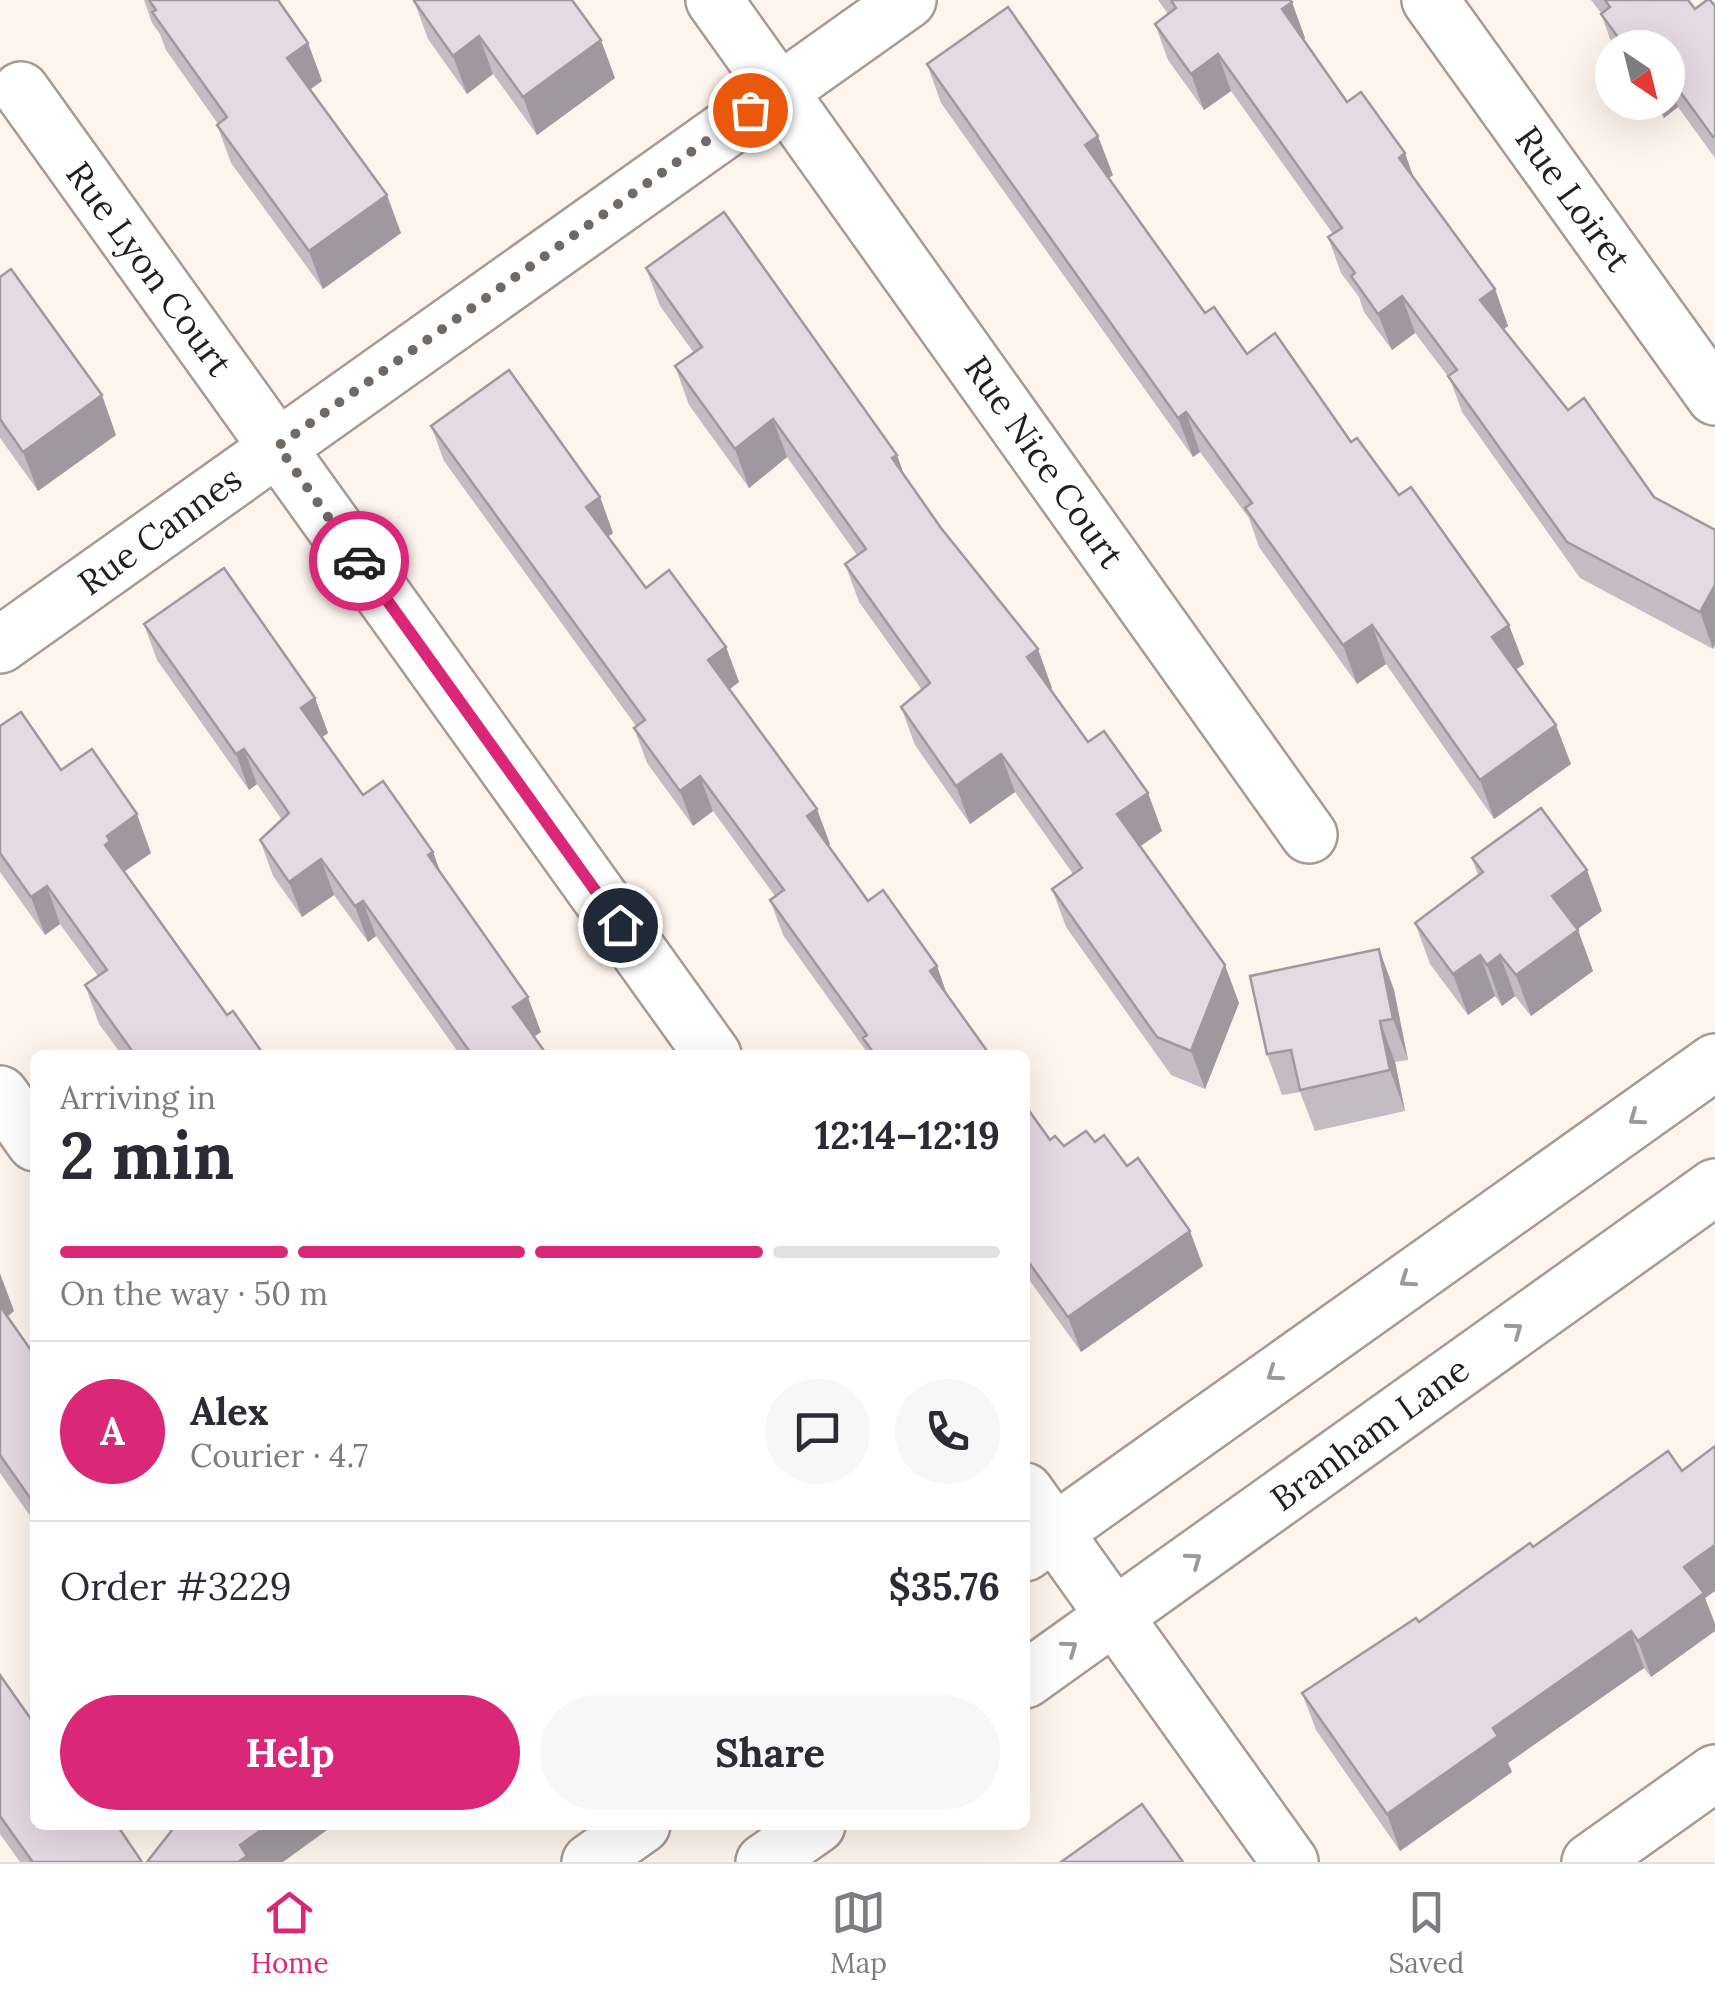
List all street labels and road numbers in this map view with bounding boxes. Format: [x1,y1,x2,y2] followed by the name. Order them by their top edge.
[1506,117,1641,281] street label: Rue Loiret
[56,153,243,385] street label: Rue Lyon Court
[955,347,1134,577] street label: Rue Nice Court
[69,456,250,605] street label: Rue Cannes
[1262,1346,1478,1521] street label: Branham Lane

